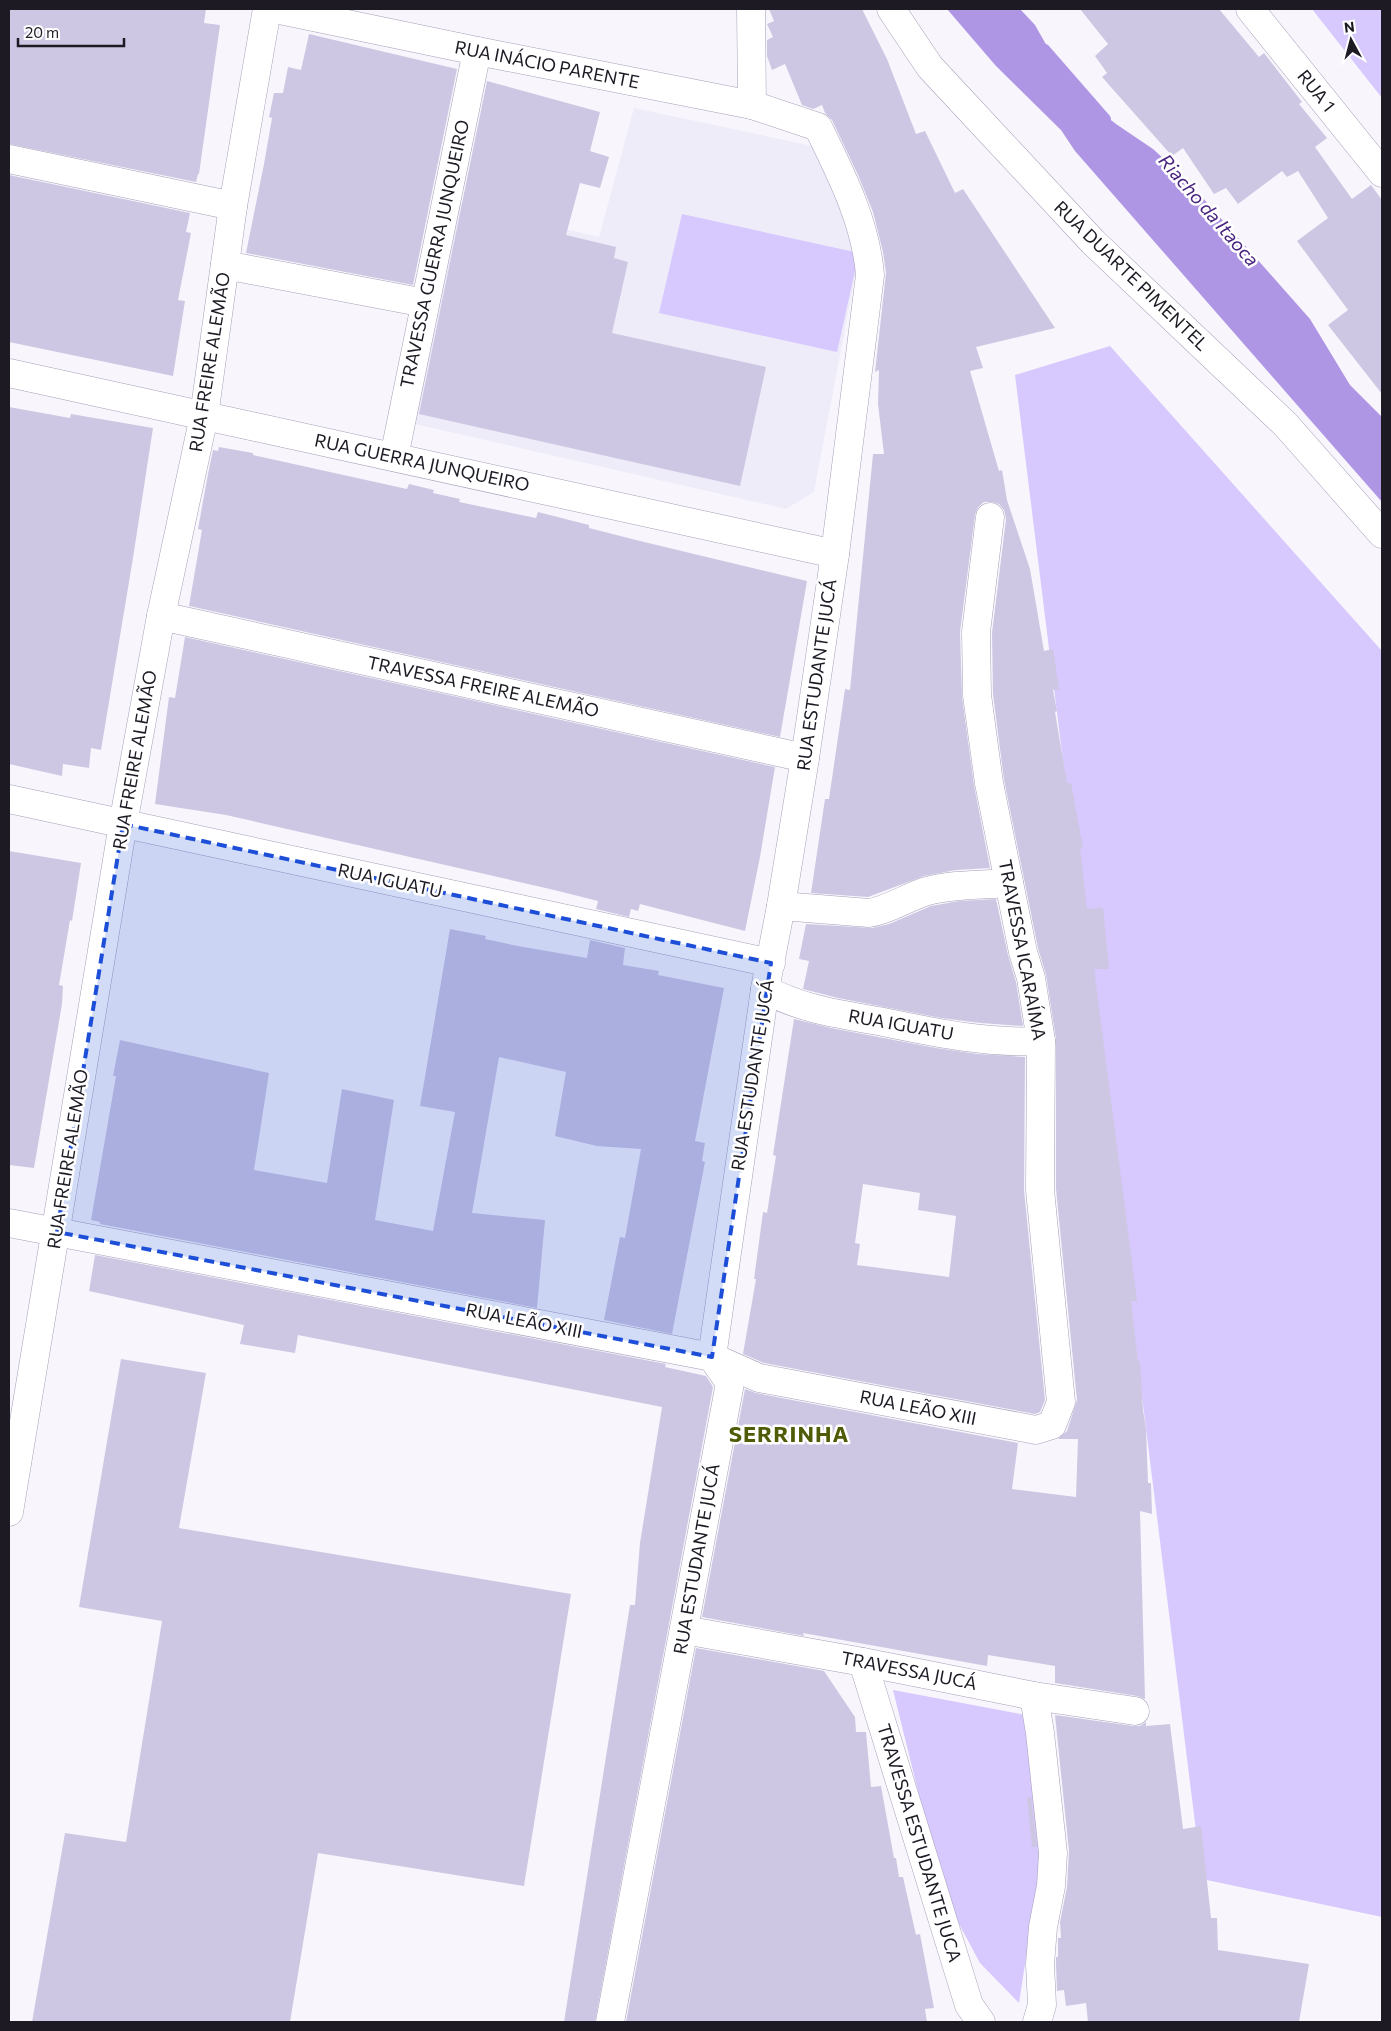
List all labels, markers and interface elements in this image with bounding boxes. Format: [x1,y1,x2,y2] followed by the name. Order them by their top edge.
[18,15,124,47] scale bar
[1326,15,1376,65] north arrow
[1343,18,1356,36] text: N
[25,23,59,41] text: 20 m
[453,35,641,93] street label: RUA INÁCIO PARENTE
[1293,65,1340,116] street label: RUA 1
[395,118,473,390] street label: TRAVESSA GUERRA JUNQUEIRO
[1154,149,1264,271] water label: Riacho da Itaoca
[1050,196,1213,355] street label: RUA DUARTE PIMENTEL
[184,270,234,453] street label: RUA FREIRE ALEMÃO
[313,428,532,496] street label: RUA GUERRA JUNQUEIRO
[792,578,840,772] street label: RUA ESTUDANTE JUCÁ
[365,651,601,721] street label: TRAVESSA FREIRE ALEMÃO
[107,668,161,851] street label: RUA FREIRE ALEMÃO
[336,858,445,902] street label: RUA IGUATU
[995,858,1051,1042] street label: TRAVESSA ICARAÍMA
[726,978,778,1172] street label: RUA ESTUDANTE JUCÁ
[847,1004,956,1044] street label: RUA IGUATU
[42,1067,92,1250] street label: RUA FREIRE ALEMÃO
[464,1298,584,1342] street label: RUA LEÃO XIII
[858,1385,978,1429] street label: RUA LEÃO XIII
[729,1420,849,1447] district label: SERRINHA
[668,1462,724,1656] street label: RUA ESTUDANTE JUCÁ
[839,1646,979,1694] street label: TRAVESSA JUCÁ
[873,1721,967,1964] street label: TRAVESSA ESTUDANTE JUCA

